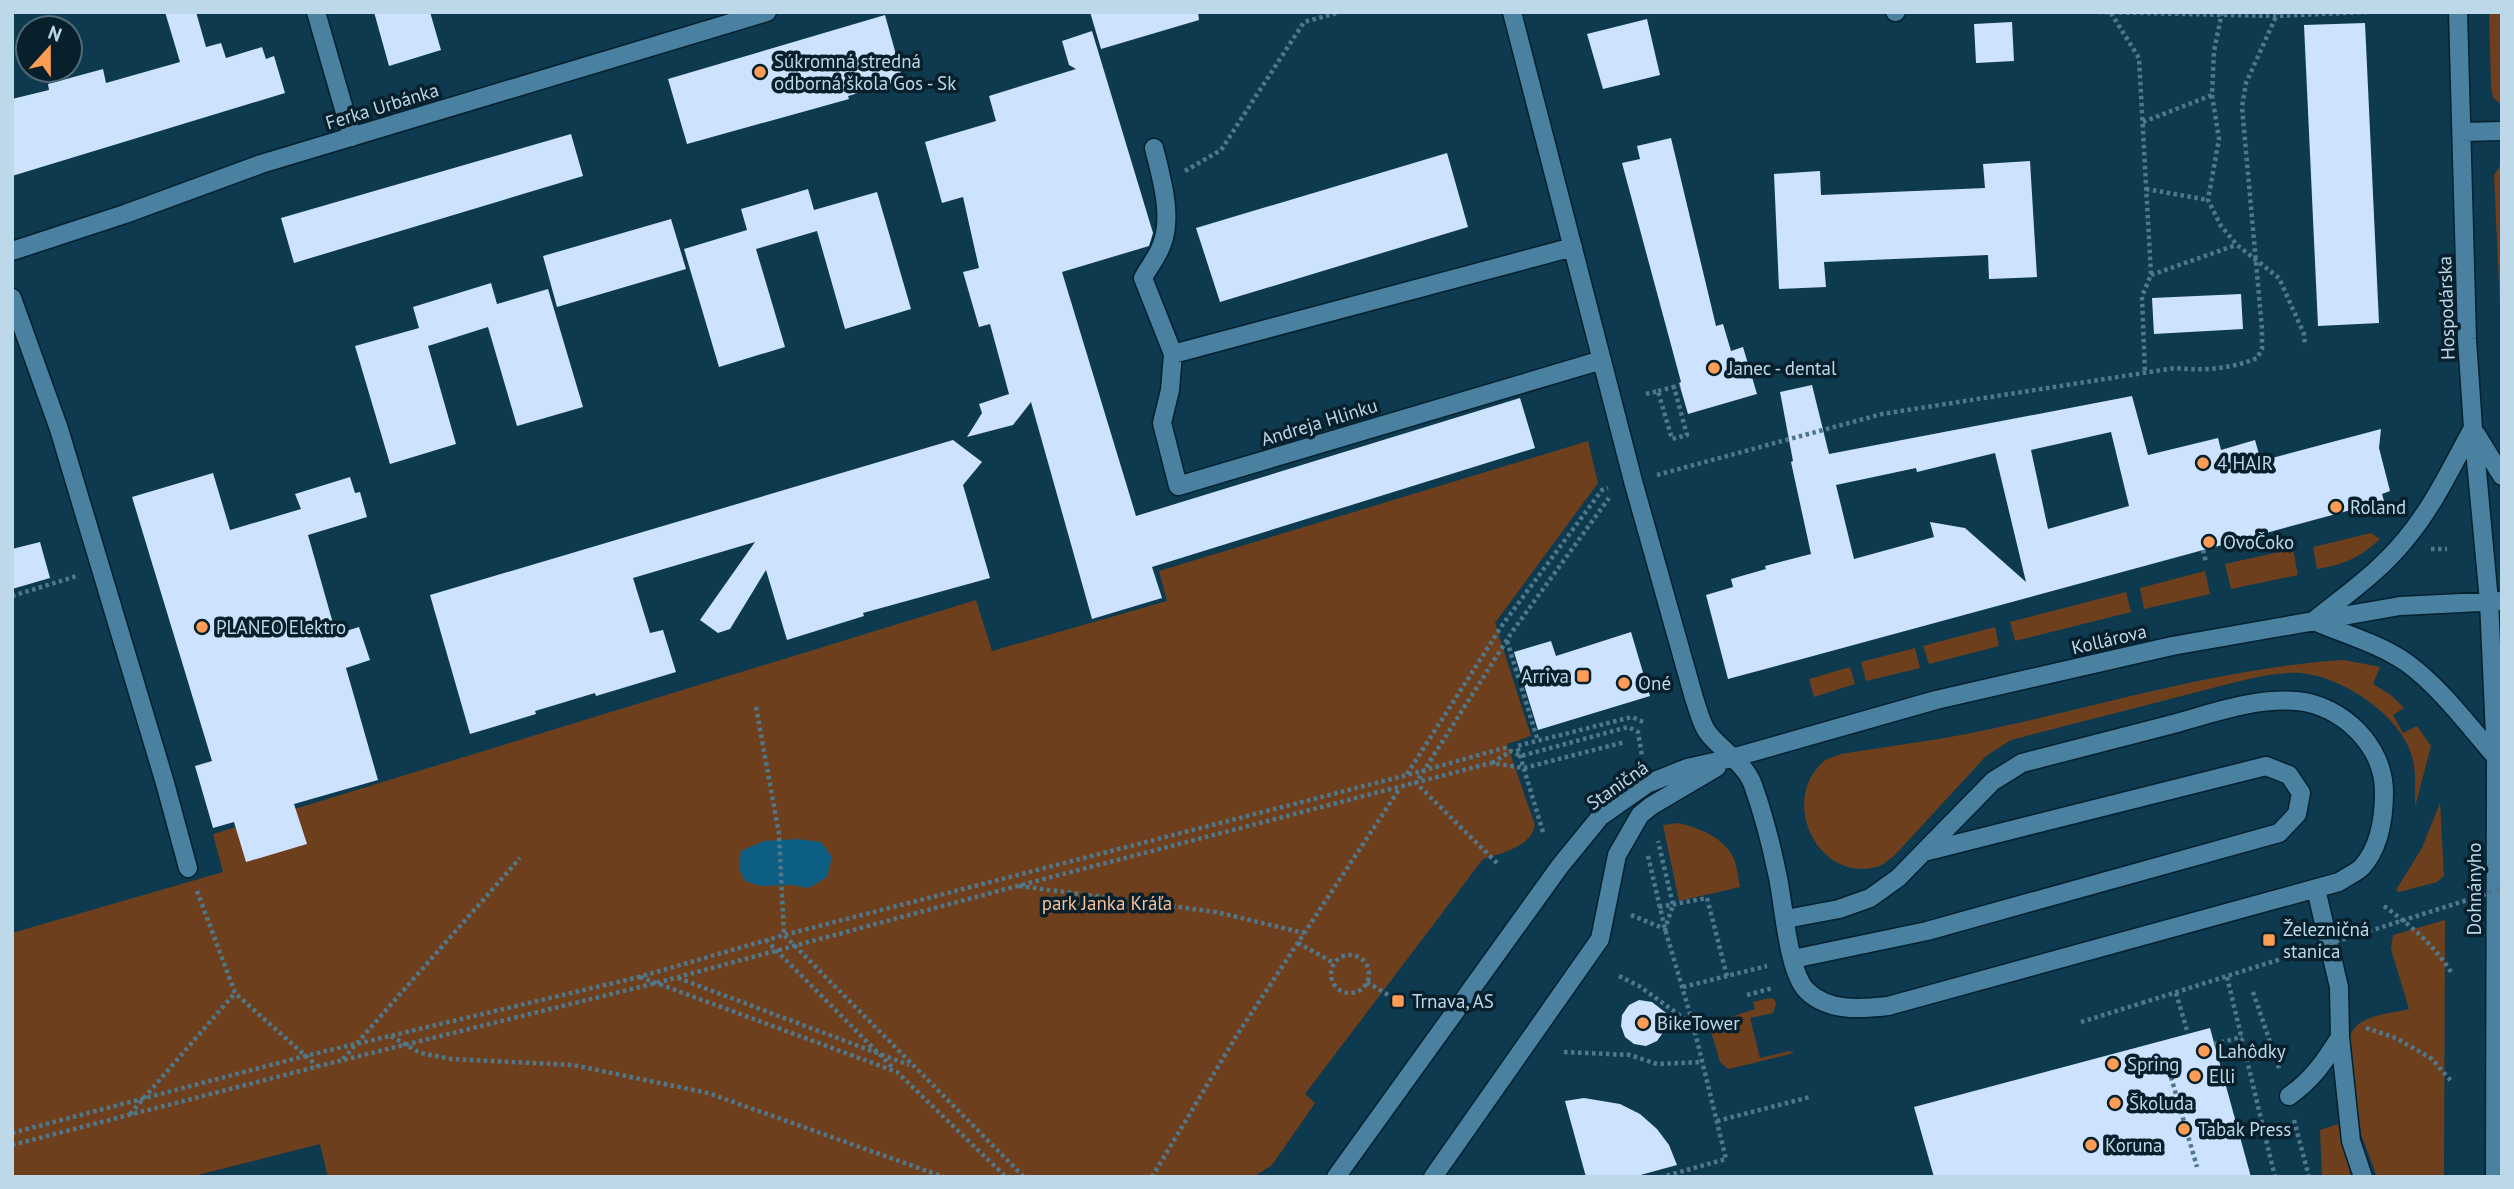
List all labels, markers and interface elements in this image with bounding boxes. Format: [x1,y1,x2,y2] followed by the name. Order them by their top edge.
[14,14,84,84] north arrow
[45,20,65,47] text: N
[774,49,956,95] place label: Súkromná stredná odborná škola Gos - Sk
[752,64,768,80] marker: Súkromná stredná odborná škola Gos - Sk
[323,77,441,135] street label: Ferka Urbánka
[2432,256,2460,360] street label: Hospodárska
[1727,356,1837,380] place label: Janec - dental
[1706,360,1722,376] marker: Janec - dental
[1258,393,1380,451] street label: Andreja Hlinku
[2217,451,2273,475] place label: 4 HAIR
[2195,455,2211,471] marker: 4 HAIR
[2350,495,2406,519] place label: Roland
[2328,499,2344,515] marker: Roland
[2223,530,2294,554] place label: OvoČoko
[2201,534,2217,550] marker: OvoČoko
[216,615,346,639] place label: PLANEO Elektro
[194,619,210,635] marker: PLANEO Elektro
[2069,619,2149,659] street label: Kollárova
[1521,664,1569,688] place label: Arriva
[1575,668,1591,684] marker: Arriva
[1638,671,1671,695] place label: Oné
[1616,675,1632,691] marker: Oné
[1582,755,1652,815] street label: Staničná
[2462,843,2486,935] street label: Dohnányho
[1042,891,1172,915] park label: park Janka Kráľa
[2283,917,2369,963] place label: Železničná stanica
[2261,932,2277,948] marker: Železničná stanica
[1412,989,1494,1013] place label: Trnava, AS
[1390,993,1406,1009] marker: Trnava, AS
[1657,1011,1740,1035] place label: BikeTower
[1635,1015,1651,1031] marker: BikeTower
[2218,1039,2286,1063] place label: Lahôdky
[2196,1043,2212,1059] marker: Lahôdky
[2127,1052,2180,1076] place label: Spring
[2105,1056,2121,1072] marker: Spring
[2209,1064,2235,1088] place label: Elli
[2187,1068,2203,1084] marker: Elli
[2129,1091,2194,1115] place label: Školuda
[2107,1095,2123,1111] marker: Školuda
[2198,1117,2291,1141] place label: Tabak Press
[2176,1121,2192,1137] marker: Tabak Press
[2105,1133,2162,1157] place label: Koruna
[2083,1137,2099,1153] marker: Koruna

